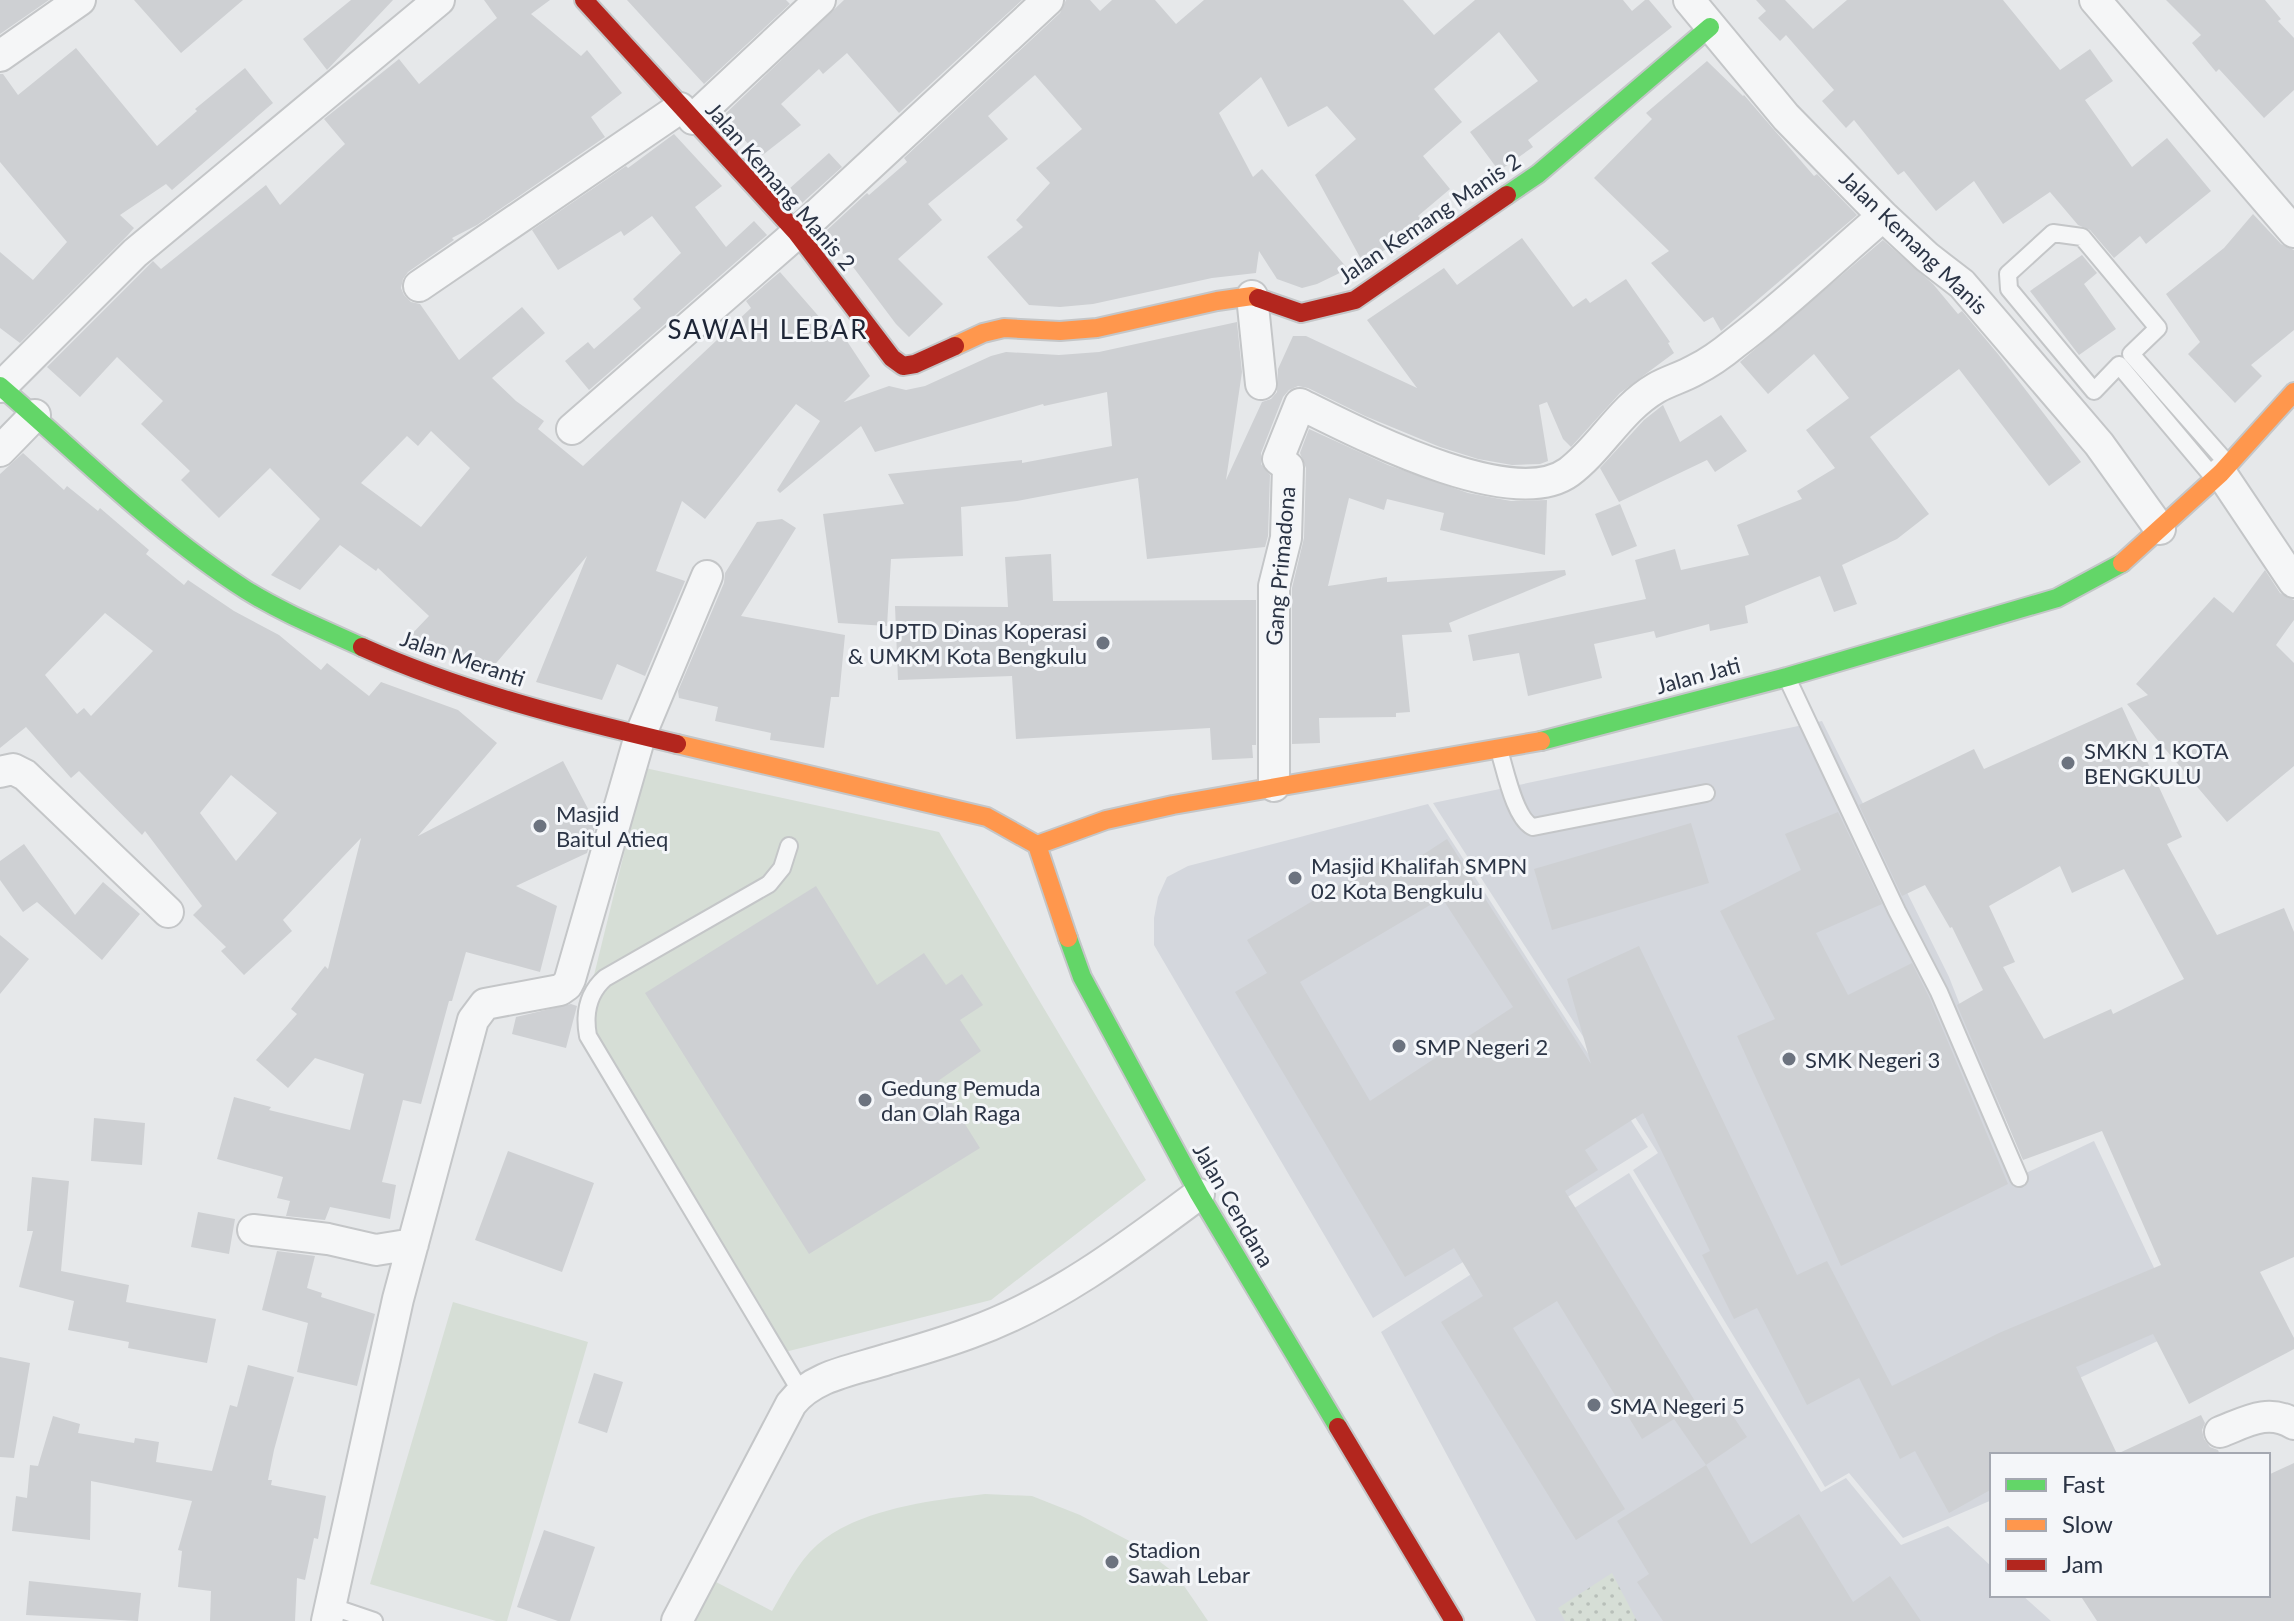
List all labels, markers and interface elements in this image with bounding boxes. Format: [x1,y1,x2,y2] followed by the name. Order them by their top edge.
[701,96,861,276] street label: Jalan Kemang Manis 2
[1333,147,1525,289] street label: Jalan Kemang Manis 2
[1834,164,1994,320] street label: Jalan Kemang Manis
[668,313,868,345] district label: SAWAH LEBAR
[1260,485,1300,647] street label: Gang Primadona
[848,617,1087,669] place label: UPTD Dinas Koperasi & UMKM Kota Bengkulu
[397,624,529,692] street label: Jalan Meranti
[1094,634,1112,652] marker: UPTD Dinas Koperasi & UMKM Kota Bengkulu
[1653,651,1743,699] street label: Jalan Jati
[2084,737,2229,789] place label: SMKN 1 KOTA BENGKULU
[2059,754,2077,772] marker: SMKN 1 KOTA BENGKULU
[556,800,668,852] place label: Masjid Baitul Atieq
[531,817,549,835] marker: Masjid Baitul Atieq
[1311,852,1527,904] place label: Masjid Khalifah SMPN 02 Kota Bengkulu
[1286,869,1304,887] marker: Masjid Khalifah SMPN 02 Kota Bengkulu
[1415,1033,1548,1060] place label: SMP Negeri 2
[1390,1037,1408,1055] marker: SMP Negeri 2
[1805,1046,1940,1073] place label: SMK Negeri 3
[1780,1050,1798,1068] marker: SMK Negeri 3
[881,1074,1040,1126] place label: Gedung Pemuda dan Olah Raga
[856,1091,874,1109] marker: Gedung Pemuda dan Olah Raga
[1188,1138,1280,1272] street label: Jalan Cendana
[1610,1392,1745,1419] place label: SMA Negeri 5
[1585,1396,1603,1414] marker: SMA Negeri 5
[1990,1453,2270,1597] legend
[2062,1469,2105,1498] text: Fast
[2062,1509,2113,1538] text: Slow
[1128,1536,1250,1588] place label: Stadion Sawah Lebar
[2062,1549,2103,1578] text: Jam
[1103,1553,1121,1571] marker: Stadion Sawah Lebar

